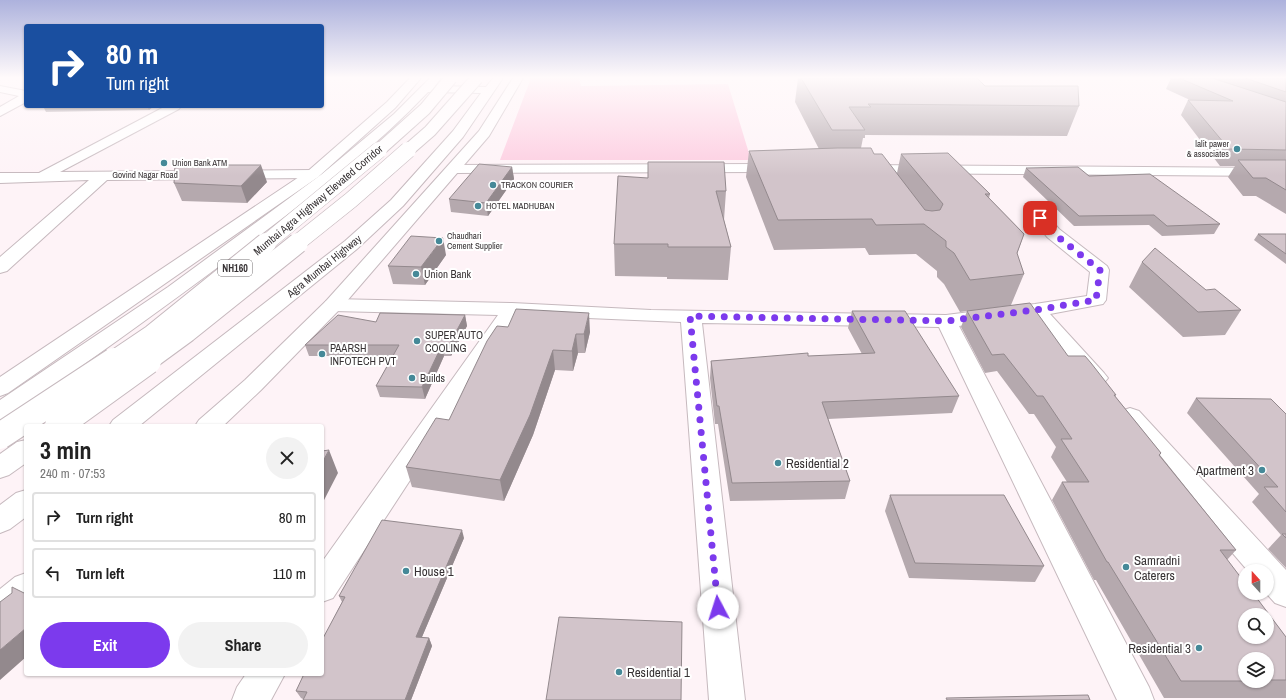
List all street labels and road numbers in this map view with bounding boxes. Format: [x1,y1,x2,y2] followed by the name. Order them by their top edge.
[251,142,385,258] street label: Mumbai Agra Highway Elevated Corridor
[112,169,178,181] street label: Govind Nagar Road
[283,231,364,301] street label: Agra Mumbai Highway
[218,260,252,276] road number: NH160

